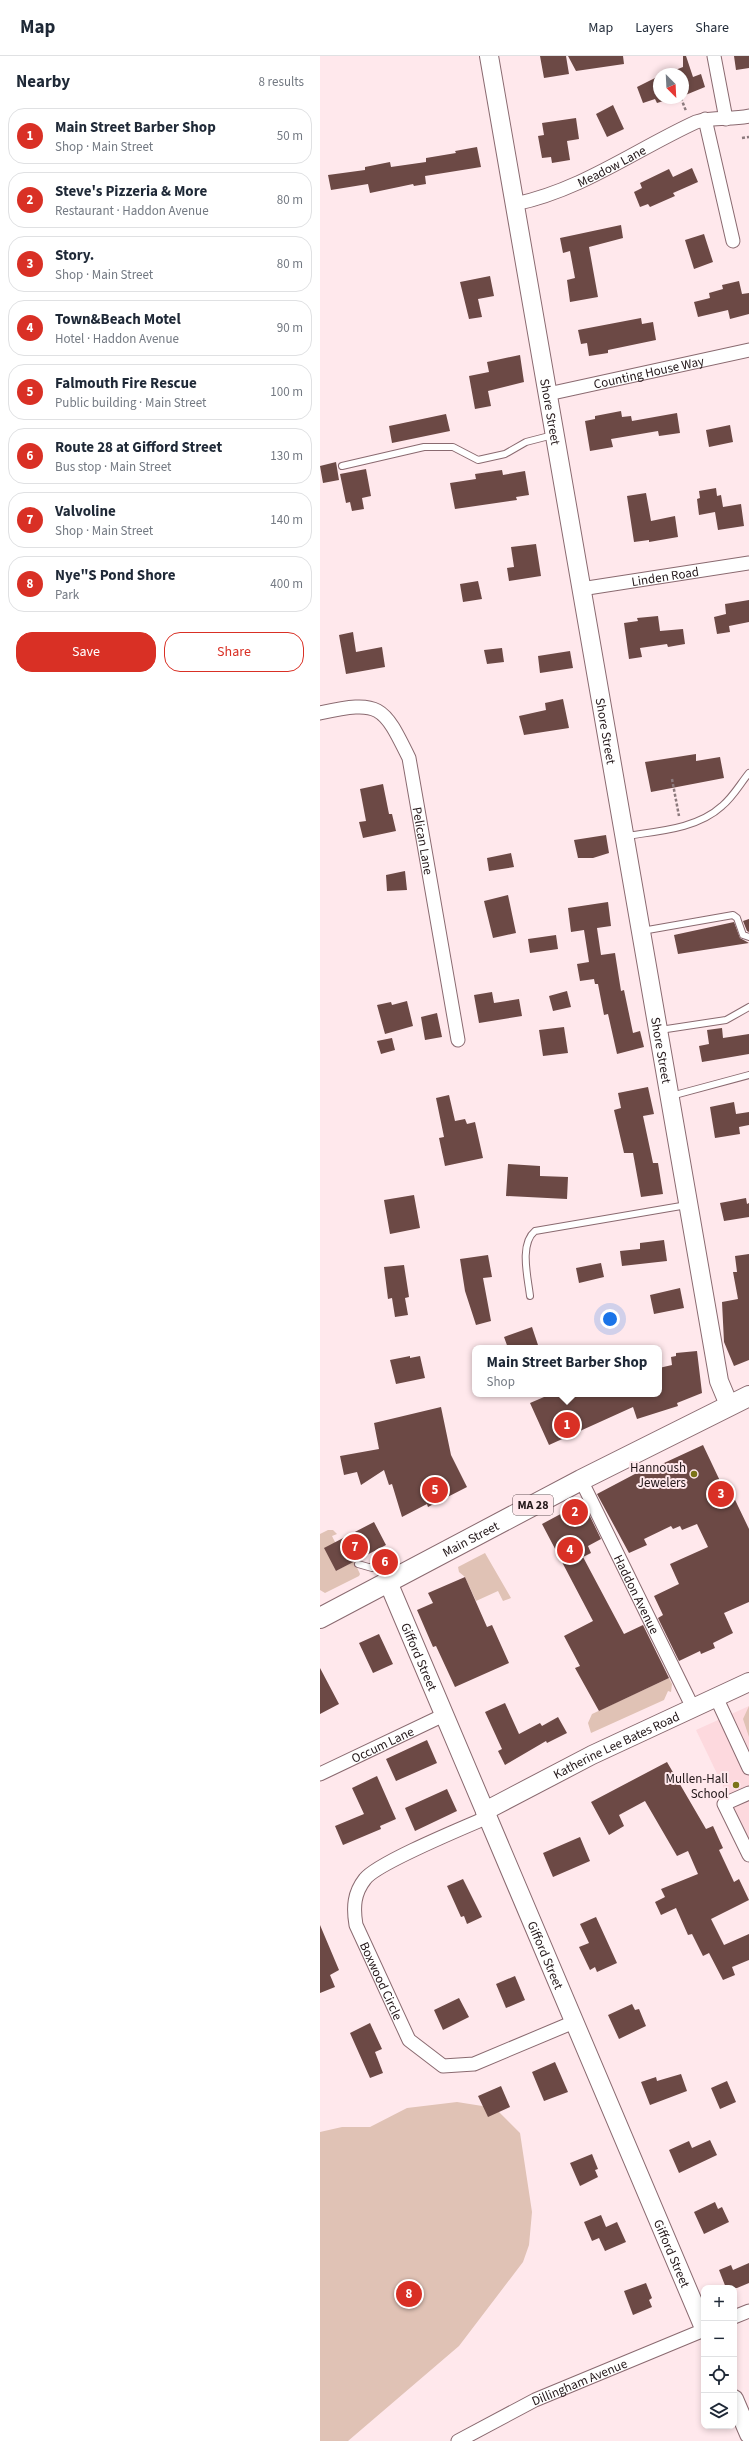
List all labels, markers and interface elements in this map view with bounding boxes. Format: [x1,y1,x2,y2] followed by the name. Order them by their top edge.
[20,14,55,41] text: Map
[588,18,613,38] text: Map
[635,18,673,38] text: Layers
[695,18,729,38] text: Share
[653,68,689,104] north arrow
[16,70,70,94] text: Nearby
[259,73,304,91] text: 8 results
[55,117,216,138] text: Main Street Barber Shop
[27,127,33,145] text: 1
[277,127,303,145] text: 50 m
[55,138,153,156] text: Shop · Main Street
[575,141,649,192] street label: Meadow Lane
[55,181,207,202] text: Steve's Pizzeria & More
[27,191,33,209] text: 2
[277,191,303,209] text: 80 m
[55,202,209,220] text: Restaurant · Haddon Avenue
[55,245,94,266] text: Story.
[27,255,33,273] text: 3
[277,255,303,273] text: 80 m
[55,266,153,284] text: Shop · Main Street
[55,309,181,330] text: Town&Beach Motel
[27,319,33,337] text: 4
[277,319,303,337] text: 90 m
[55,330,179,348] text: Hotel · Haddon Avenue
[592,352,706,394] street label: Counting House Way
[55,373,197,394] text: Falmouth Fire Rescue
[535,377,564,447] street label: Shore Street
[27,383,33,401] text: 5
[270,383,303,401] text: 100 m
[55,394,206,412] text: Public building · Main Street
[55,437,222,458] text: Route 28 at Gifford Street
[27,447,33,465] text: 6
[270,447,303,465] text: 130 m
[55,458,171,476] text: Bus stop · Main Street
[55,501,116,522] text: Valvoline
[27,511,33,529] text: 7
[270,511,303,529] text: 140 m
[55,522,153,540] text: Shop · Main Street
[630,563,700,591] street label: Linden Road
[55,565,176,586] text: Nye"S Pond Shore
[27,575,33,593] text: 8
[270,575,303,593] text: 400 m
[55,586,79,604] text: Park
[16,632,156,672] button: Save
[164,632,304,672] button: Share
[591,696,620,766] street label: Shore Street
[408,806,437,876] street label: Pelican Lane
[646,1016,675,1086] street label: Shore Street
[600,1309,620,1329] your location
[472,1345,662,1397] popup
[487,1352,647,1373] text: Main Street Barber Shop
[487,1373,515,1391] text: Shop
[554,1410,580,1440] pin: 1
[630,1459,687,1492] place label: Hannoush Jewelers
[689,1469,699,1479] marker: Hannoush Jewelers
[422,1475,448,1505] pin: 5
[708,1479,734,1509] pin: 3
[513,1495,553,1515] road number: MA 28
[562,1497,588,1527] pin: 2
[439,1517,503,1562] street label: Main Street
[342,1532,368,1562] pin: 7
[557,1535,583,1565] pin: 4
[372,1547,398,1577] pin: 6
[609,1552,663,1637] street label: Haddon Avenue
[396,1620,441,1694] street label: Gifford Street
[550,1708,683,1784] street label: Katherine Lee Bates Road
[349,1723,417,1768] street label: Occum Lane
[666,1770,728,1803] place label: Mullen-Hall School
[731,1780,741,1790] marker: Mullen-Hall School
[523,1918,568,1993] street label: Gifford Street
[355,1939,407,2023] street label: Boxwood Circle
[649,2217,694,2291] street label: Gifford Street
[396,2279,422,2309] pin: 8
[701,2285,737,2429] map controls
[701,2285,737,2321] button: +
[701,2321,737,2357] button: −
[529,2355,630,2410] street label: Dillingham Avenue
[701,2357,737,2393] button: locate
[701,2393,737,2429] button: layers

